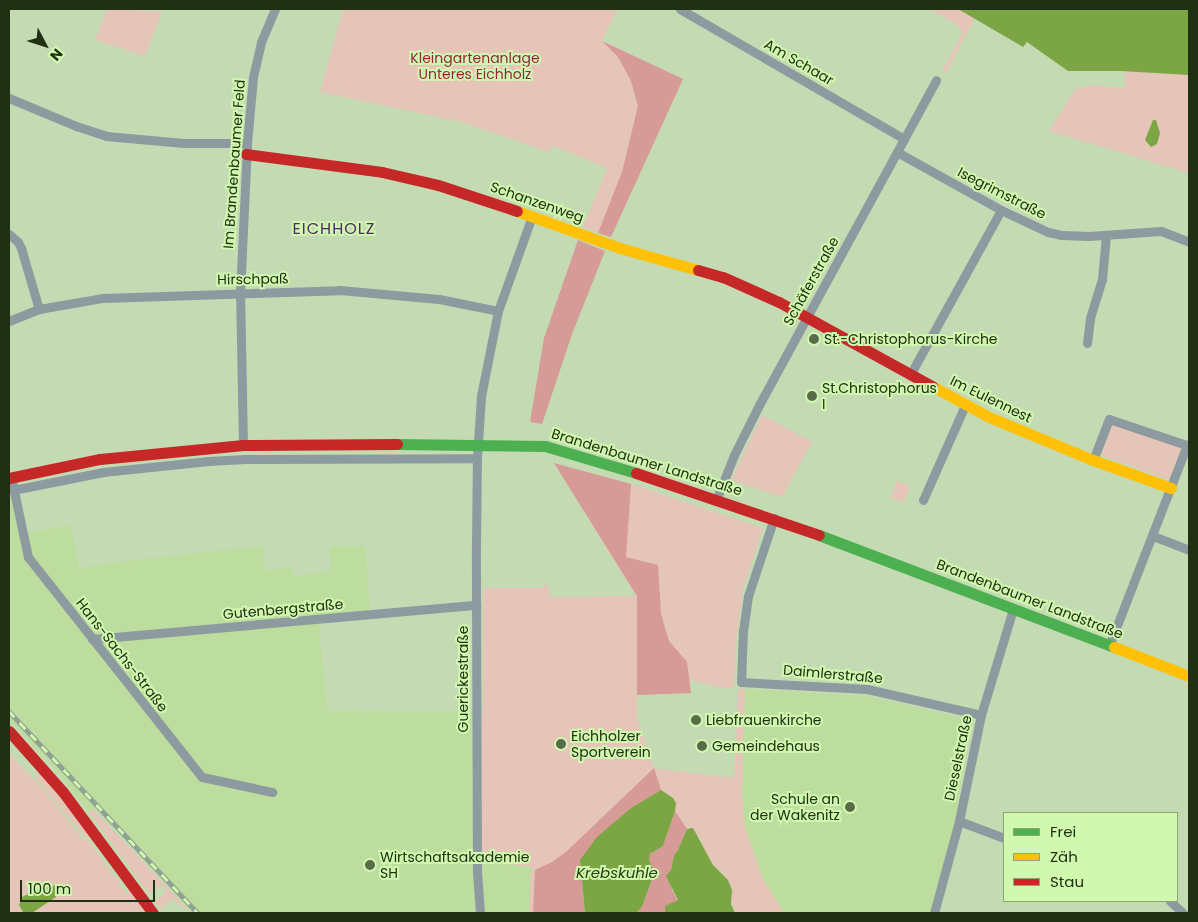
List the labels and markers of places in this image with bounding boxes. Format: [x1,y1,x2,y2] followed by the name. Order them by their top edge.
[824,331,998,347] place label: St.-Christophorus-Kirche
[808,333,820,345] marker: St.-Christophorus-Kirche
[822,380,937,412] place label: St.Christophorus I
[806,390,818,402] marker: St.Christophorus I
[706,712,822,728] place label: Liebfrauenkirche
[690,714,702,726] marker: Liebfrauenkirche
[571,728,651,760] place label: Eichholzer Sportverein
[555,738,567,750] marker: Eichholzer Sportverein
[712,738,820,754] place label: Gemeindehaus
[696,740,708,752] marker: Gemeindehaus
[750,791,840,824] place label: Schule an der Wakenitz
[844,801,856,813] marker: Schule an der Wakenitz
[380,849,529,882] place label: Wirtschaftsakademie SH
[364,859,376,871] marker: Wirtschaftsakademie SH

